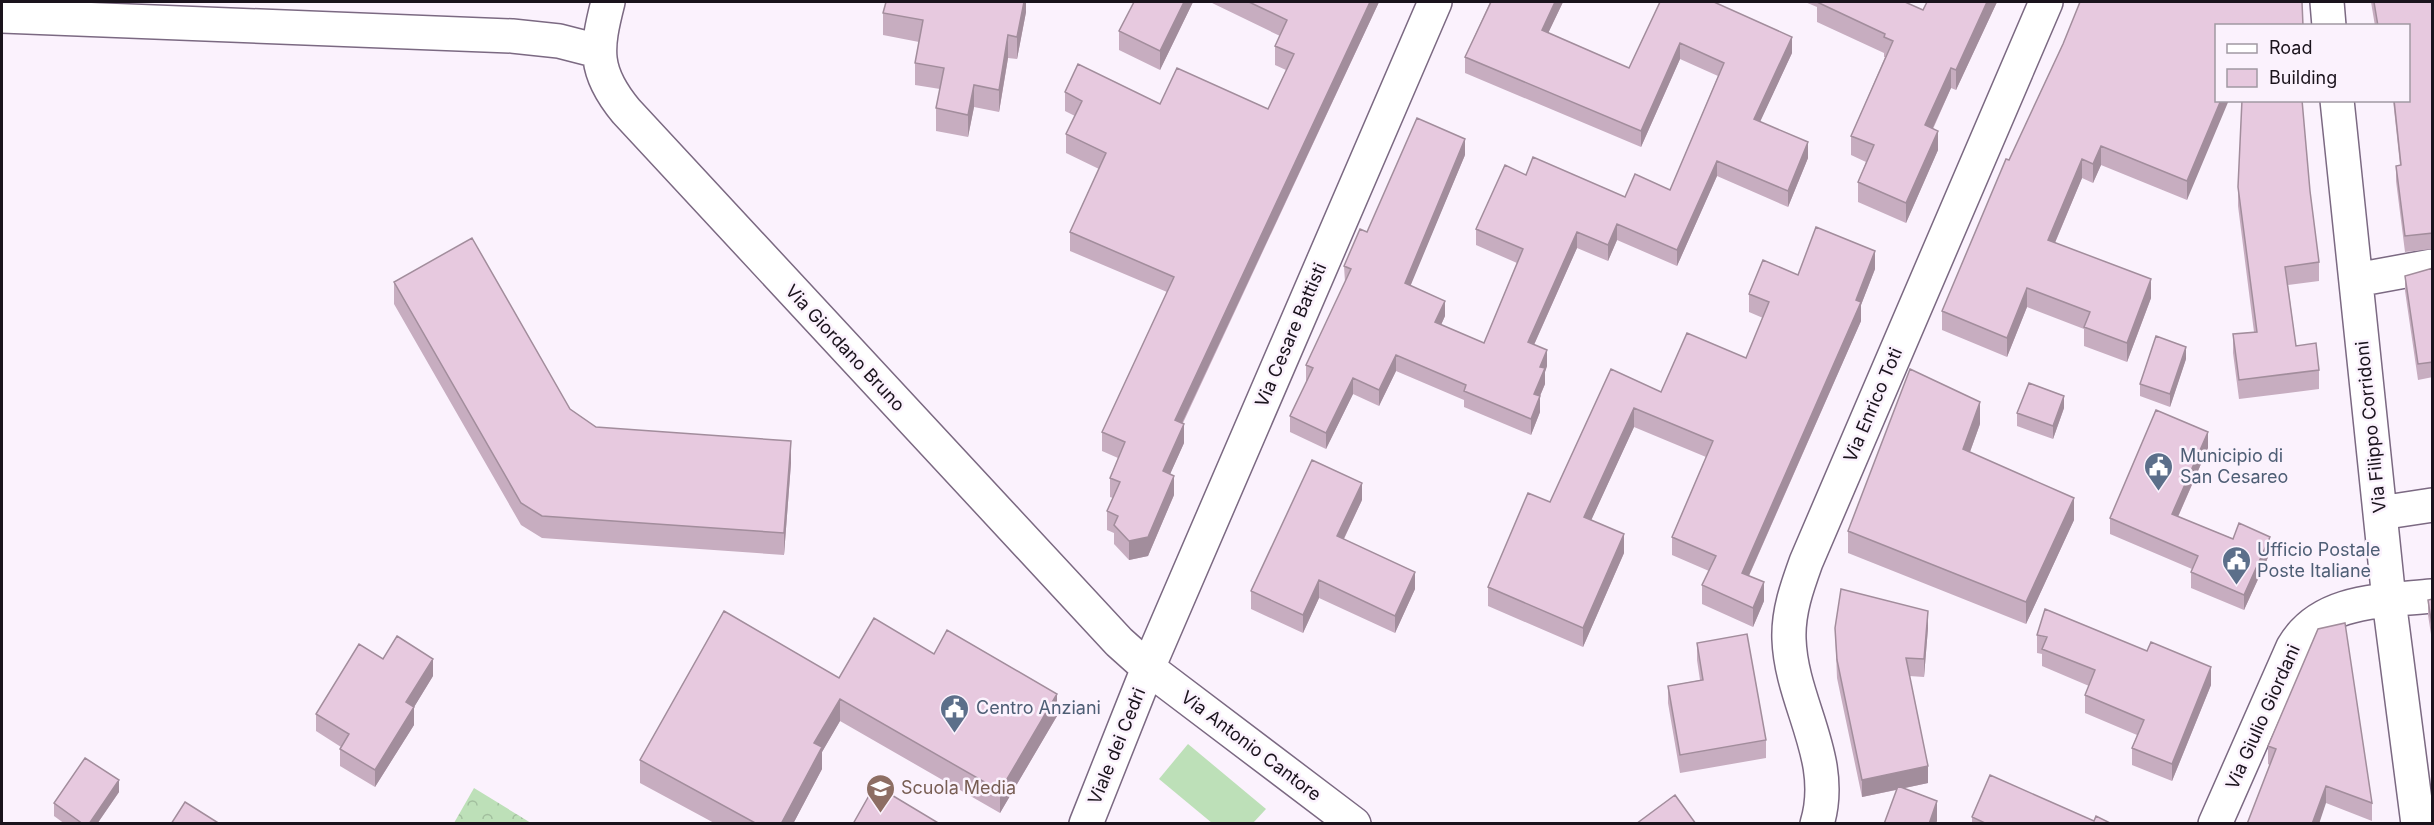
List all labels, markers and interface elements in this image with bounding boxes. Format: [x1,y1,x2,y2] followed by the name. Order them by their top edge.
[2215,24,2410,102] legend
[2269,37,2312,58] text: Road
[2269,67,2337,88] text: Building
[1251,260,1330,410] street label: Via Cesare Battisti
[781,280,909,415] street label: Via Giordano Bruno
[2351,340,2390,514] street label: Via Filippo Corridoni
[1839,344,1906,465] street label: Via Enrico Toti
[2180,445,2288,487] place label: Municipio di San Cesareo
[2143,450,2175,492] public building icon: Municipio di San Cesareo
[2257,539,2381,581] place label: Ufficio Postale Poste Italiane
[2220,544,2252,586] public building icon: Ufficio Postale Poste Italiane
[2221,641,2304,792] street label: Via Giulio Giordani
[1084,684,1149,807] street label: Viale dei Cedri
[1177,686,1325,805] street label: Via Antonio Cantore
[939,692,971,734] public building icon: Centro Anziani
[976,697,1101,718] place label: Centro Anziani
[864,772,896,814] school or university icon: Scuola Media
[901,777,1016,798] place label: Scuola Media

